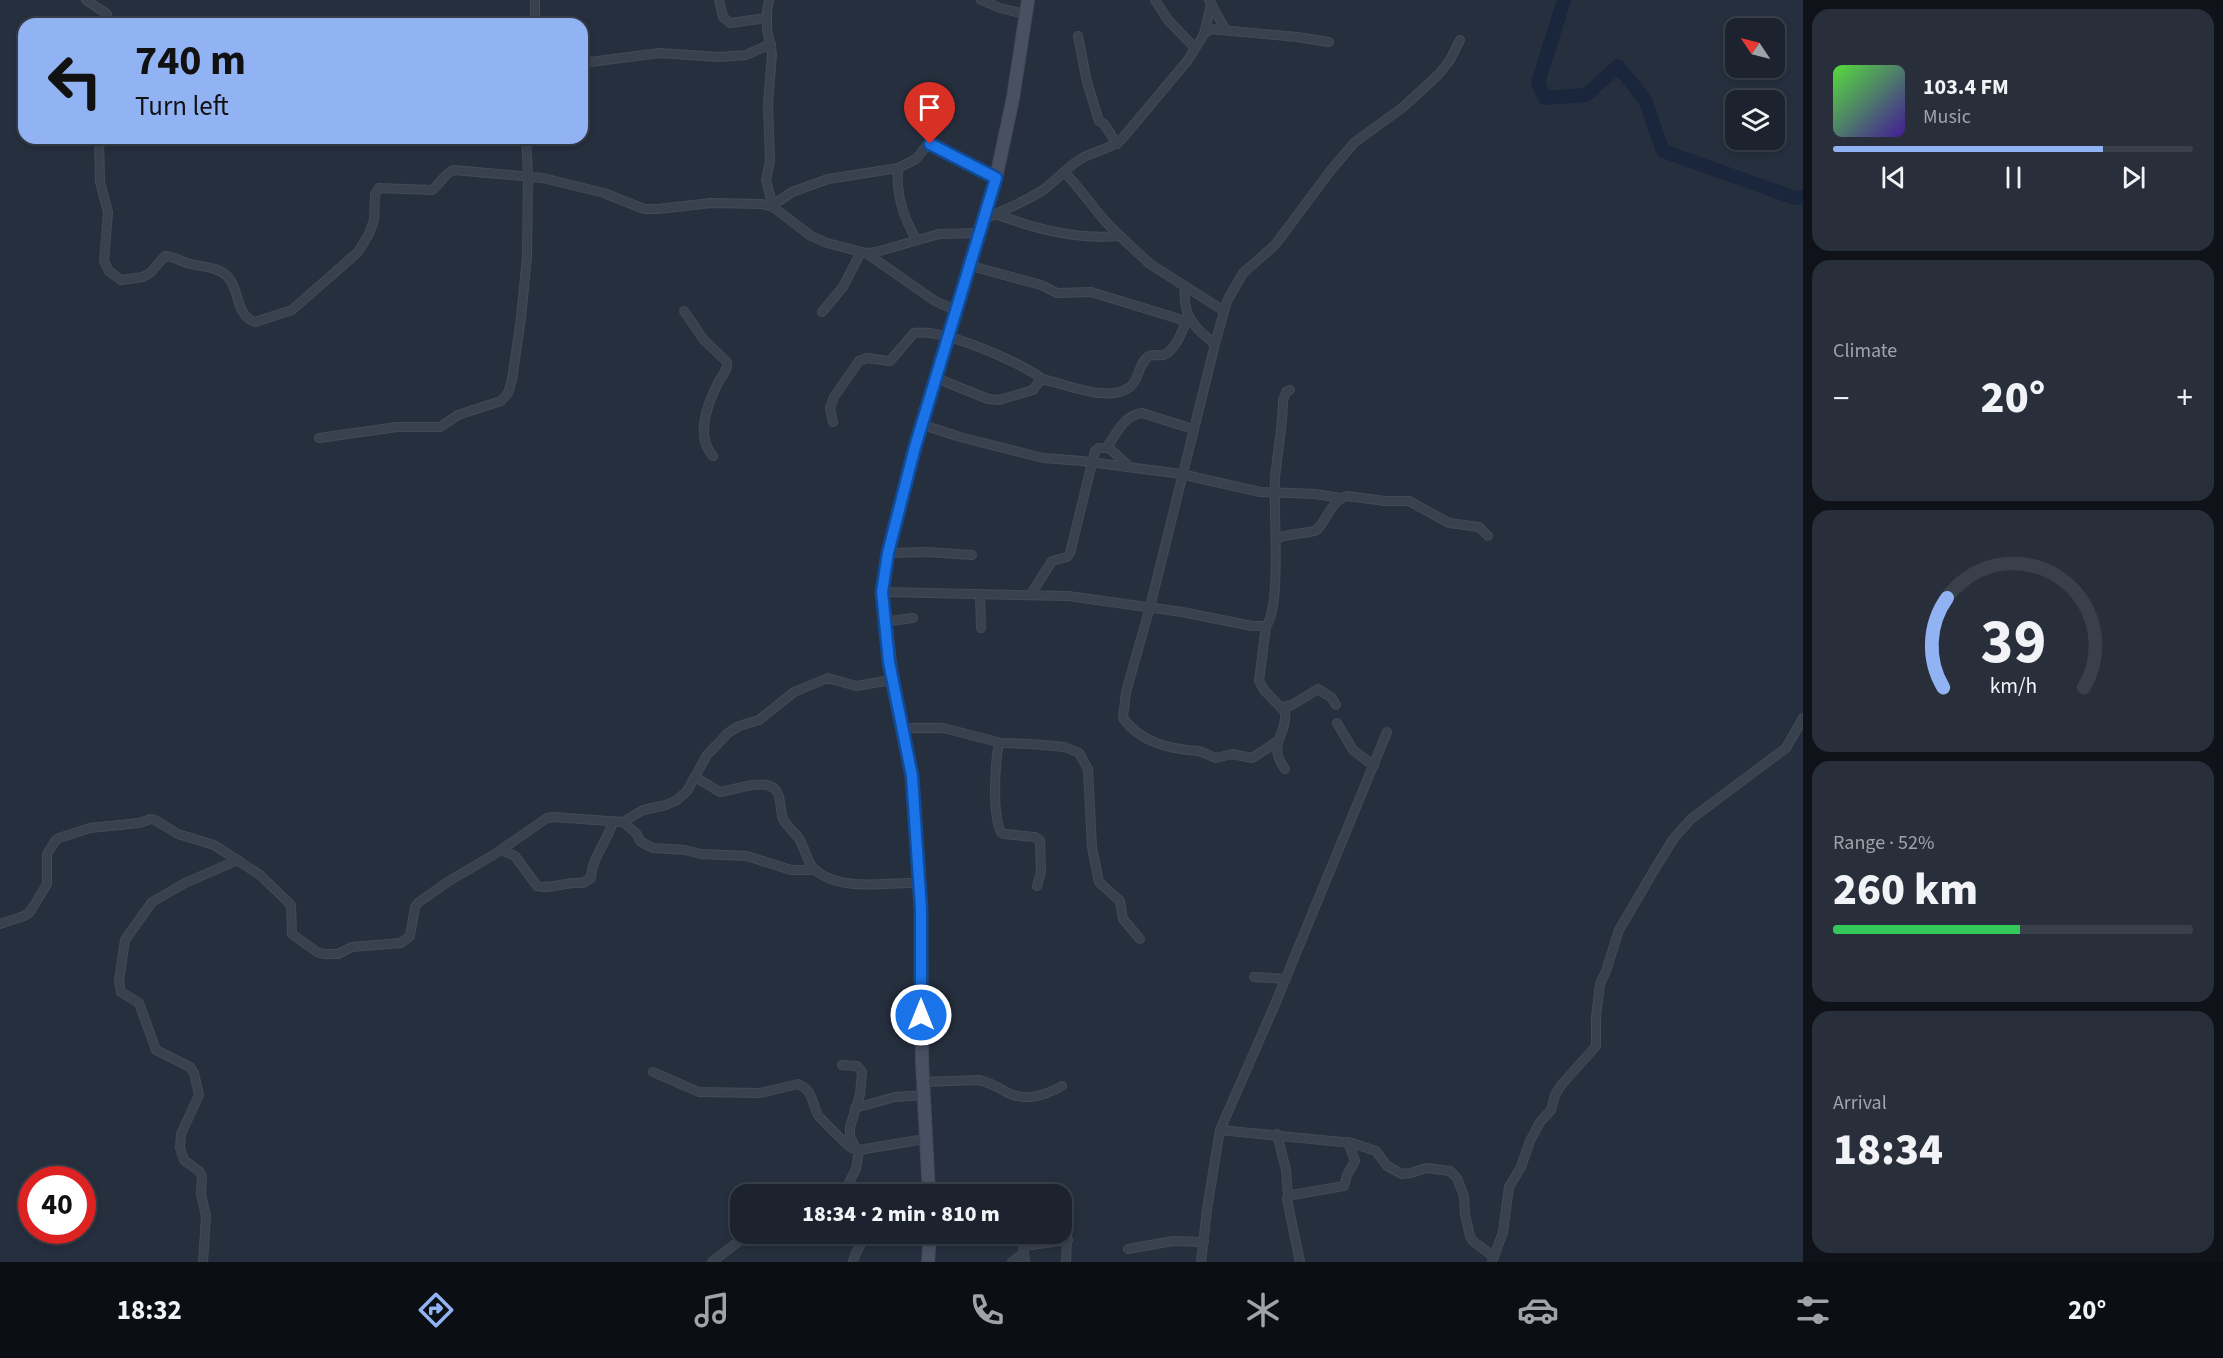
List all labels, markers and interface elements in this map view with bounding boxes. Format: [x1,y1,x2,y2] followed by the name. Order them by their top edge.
[1725,18,1785,78] north arrow
[1725,18,1785,150] map controls
[135,31,246,91] text: 740 m
[36,42,114,120] icon: left
[1923,71,2009,103] text: 103.4 FM
[904,82,955,144] pin
[135,87,229,126] text: Turn left
[1725,90,1785,150] button: layers
[913,91,946,124] icon: arrive
[1923,103,1971,131] text: Music
[1877,161,1910,194] icon: previous
[1997,161,2030,194] icon: pause
[2117,161,2150,194] icon: next
[1833,337,1897,365] text: Climate
[1981,366,2045,430] text: 20°
[1833,375,1849,422] text: −
[2177,375,2193,422] text: +
[1980,598,2046,687] text: 39
[1989,671,2037,702] text: km/h
[1833,829,1934,857] text: Range · 52%
[1833,858,1978,922] text: 260 km
[889,983,953,1047] position arrow
[1833,1089,1887,1117] text: Arrival
[1833,1118,1943,1182] text: 18:34
[18,1166,96,1244] speed limit sign: 40
[802,1198,1000,1230] text: 18:34 · 2 min · 810 m
[415,1289,457,1331] icon: directions
[691,1289,733,1331] icon: music
[966,1289,1008,1331] icon: phone
[1242,1289,1284,1331] icon: climate
[1517,1289,1559,1331] icon: car
[1792,1289,1834,1331] icon: filters
[117,1291,182,1330] text: 18:32
[2068,1291,2106,1330] text: 20°

